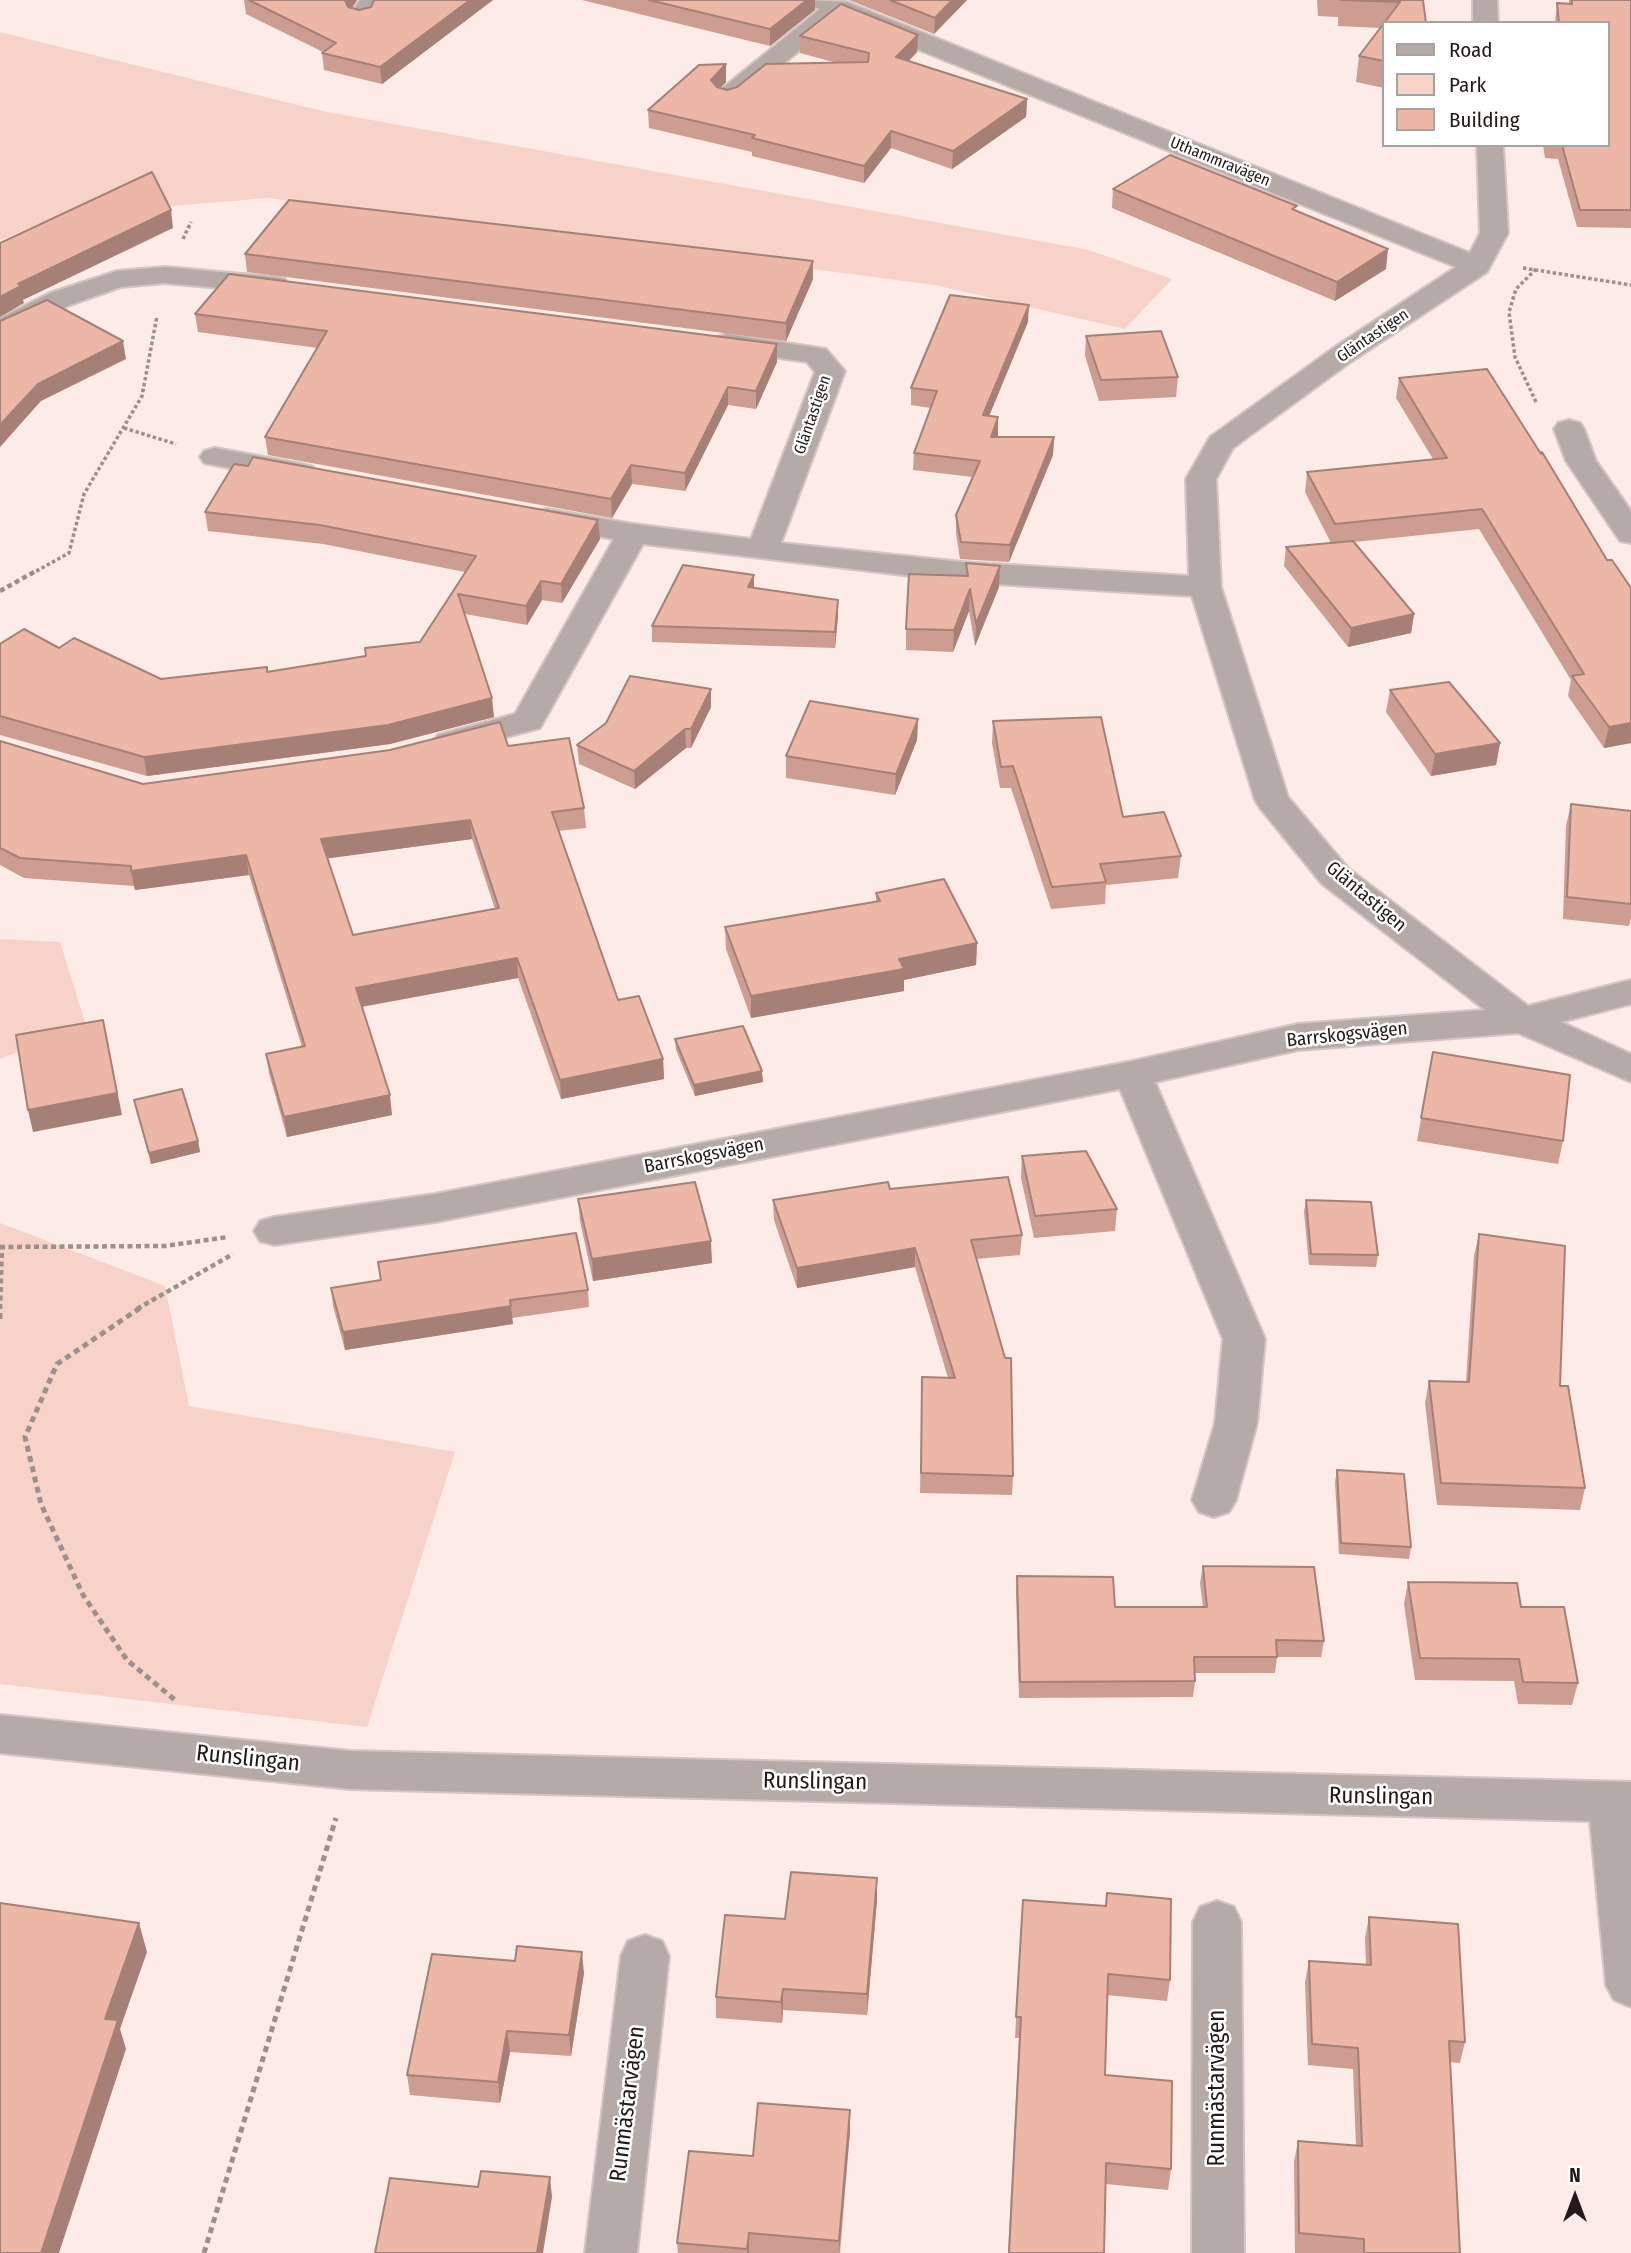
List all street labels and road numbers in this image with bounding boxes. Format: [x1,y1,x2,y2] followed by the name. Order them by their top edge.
[1167,133,1273,191] street label: Uthammravägen
[1334,305,1412,367] street label: Gläntastigen
[791,373,835,457] street label: Gläntastigen
[1321,857,1411,937] street label: Gläntastigen
[1285,1017,1409,1053] street label: Barrskogsvägen
[642,1133,766,1179] street label: Barrskogsvägen
[195,1740,301,1778] street label: Runslingan
[763,1767,867,1797] street label: Runslingan
[1329,1782,1433,1812] street label: Runslingan
[1204,2010,1232,2166] street label: Runmästarvägen
[605,2024,651,2184] street label: Runmästarvägen

